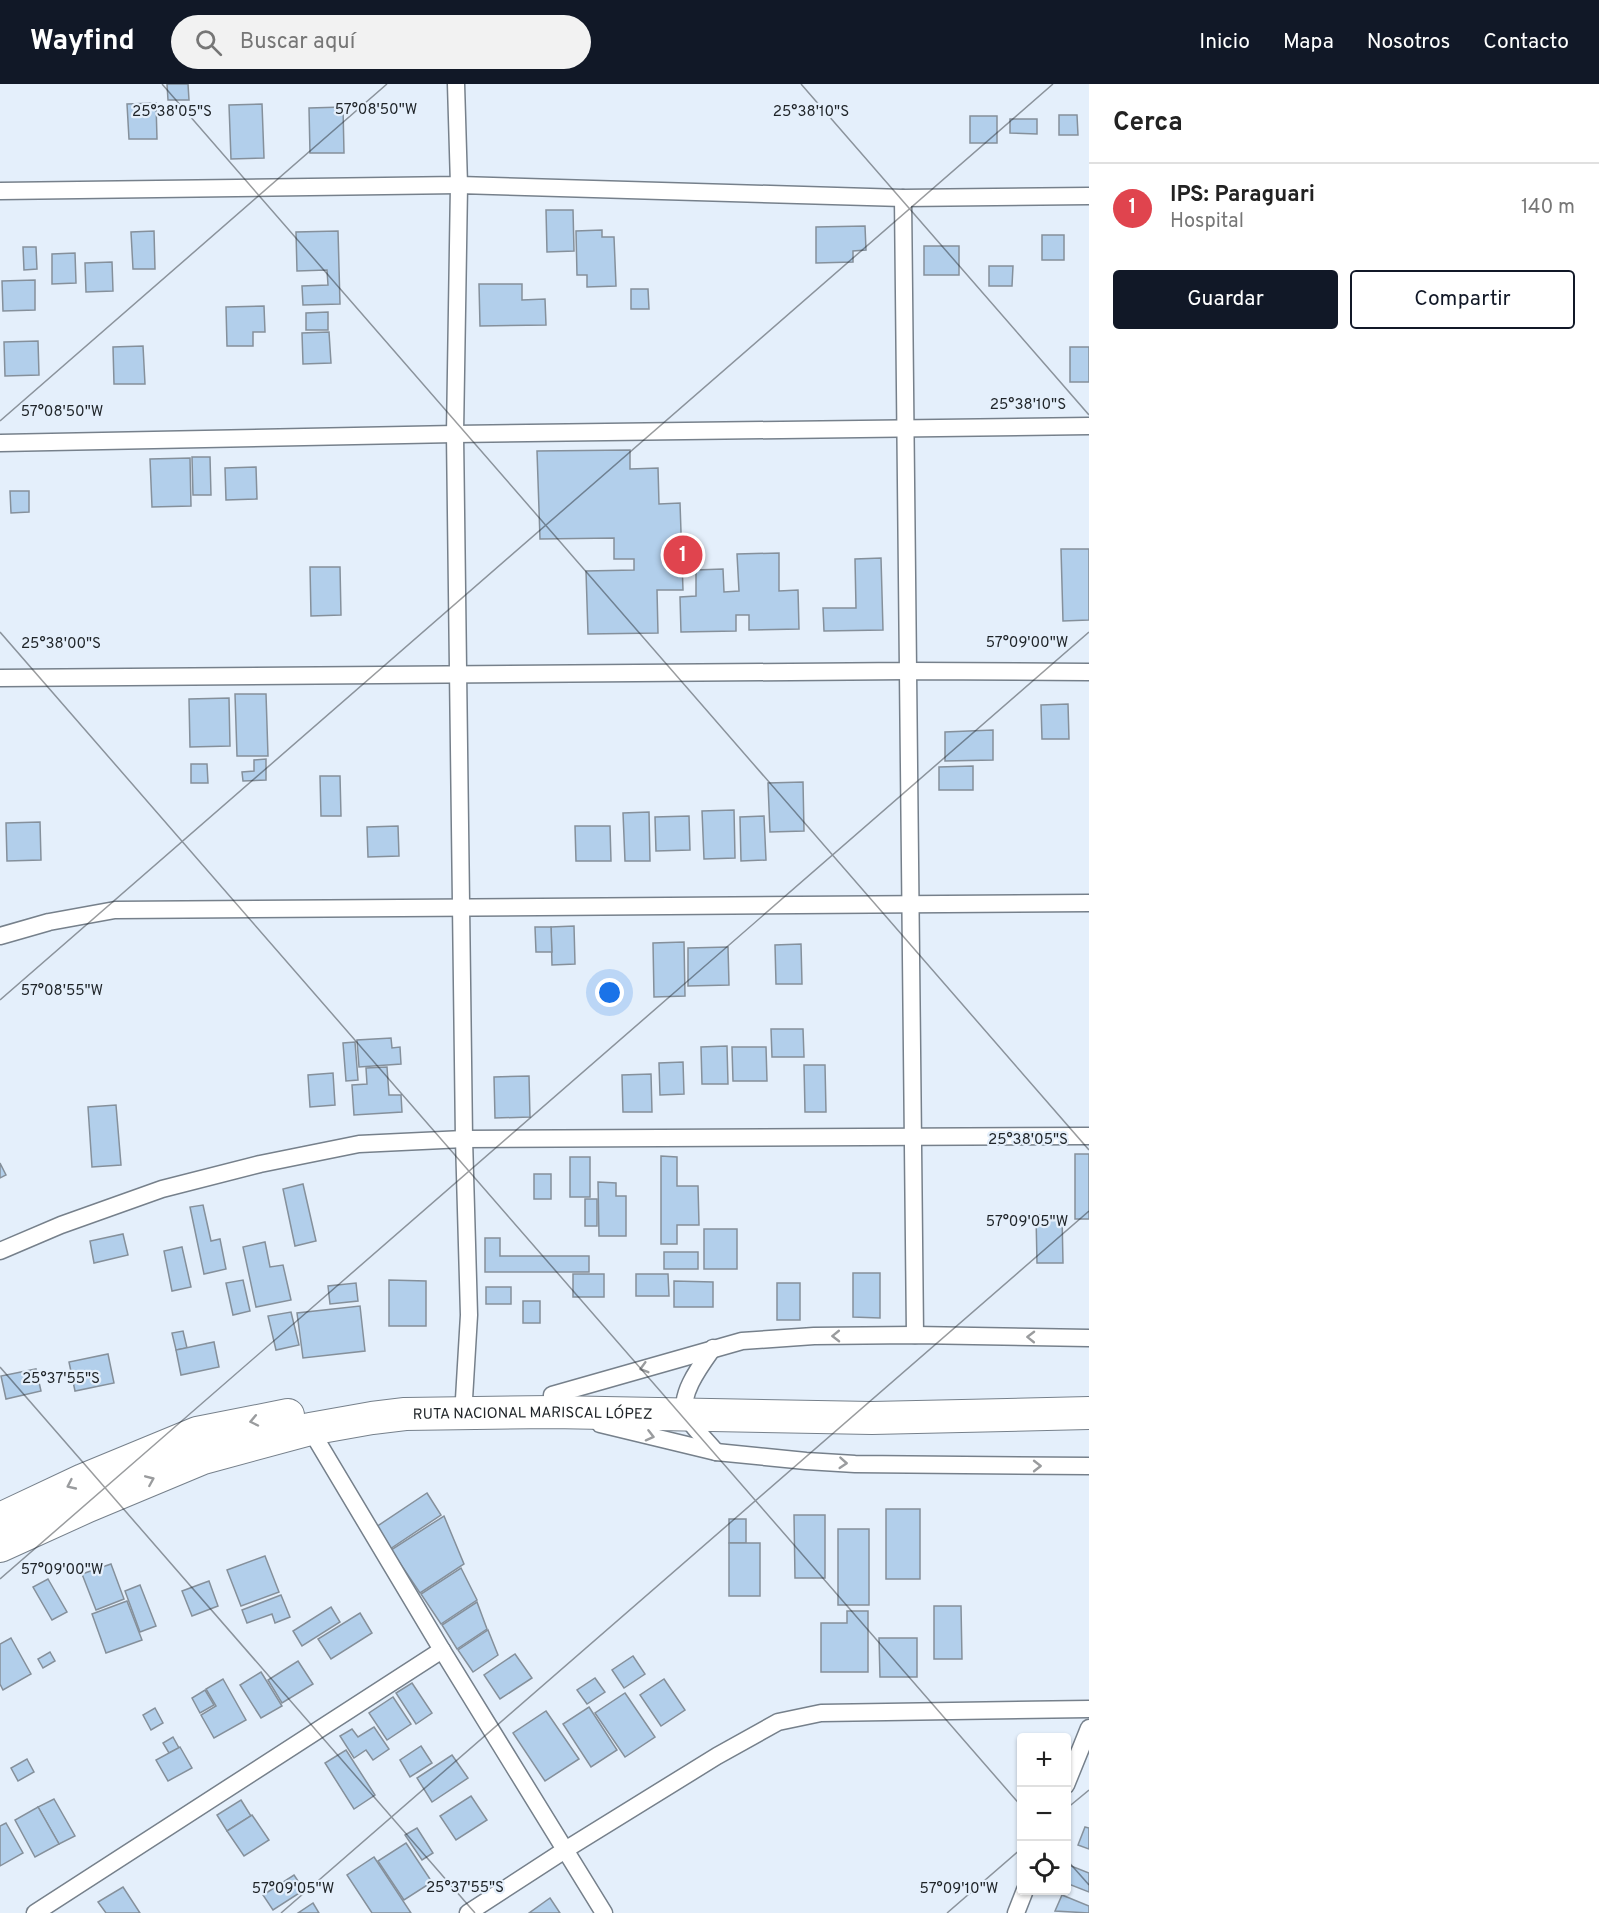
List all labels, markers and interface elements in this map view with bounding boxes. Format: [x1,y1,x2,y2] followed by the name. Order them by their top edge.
[171,15,591,69] search box
[30,24,135,60] text: Wayfind
[192,26,225,59] icon: search
[240,29,355,56] text: Buscar aquí
[1199,29,1250,56] text: Inicio
[1283,29,1334,56] text: Mapa
[1367,29,1450,56] text: Nosotros
[1483,29,1569,56] text: Contacto
[335,101,417,120] text: 57°08'50"W
[132,103,212,122] text: 25°38'05"S
[773,103,849,122] text: 25°38'10"S
[1113,107,1183,140] text: Cerca
[1170,182,1315,209] text: IPS: Paraguari
[1129,195,1137,221] text: 1
[1521,195,1575,221] text: 140 m
[1170,209,1244,235] text: Hospital
[1113,270,1338,329] button: Guardar
[1350,270,1575,329] button: Compartir
[990,396,1066,415] text: 25°38'10"S
[21,403,103,422] text: 57°08'50"W
[664,532,702,578] pin: 1
[986,634,1068,653] text: 57°09'00"W
[21,635,101,654] text: 25°38'00"S
[595,978,624,1007] your location
[21,982,103,1001] text: 57°08'55"W
[988,1131,1068,1150] text: 25°38'05"S
[986,1213,1068,1232] text: 57°09'05"W
[831,1330,840,1342] one-way arrow
[1026,1331,1035,1343] one-way arrow
[639,1361,650,1373] one-way arrow
[22,1370,100,1389] text: 25°37'55"S
[413,1403,653,1425] street label: RUTA NACIONAL MARISCAL LÓPEZ
[250,1414,260,1427] one-way arrow
[645,1428,655,1441] one-way arrow
[838,1457,847,1470] one-way arrow
[1033,1460,1042,1472] one-way arrow
[143,1475,154,1487] one-way arrow
[67,1478,78,1490] one-way arrow
[21,1561,103,1580] text: 57°09'00"W
[1017,1733,1071,1895] map controls
[1017,1733,1071,1787] button: +
[1017,1787,1071,1841] button: −
[1017,1841,1071,1895] button: locate
[426,1879,504,1898] text: 25°37'55"S
[252,1880,334,1899] text: 57°09'05"W
[920,1880,998,1899] text: 57°09'10"W

